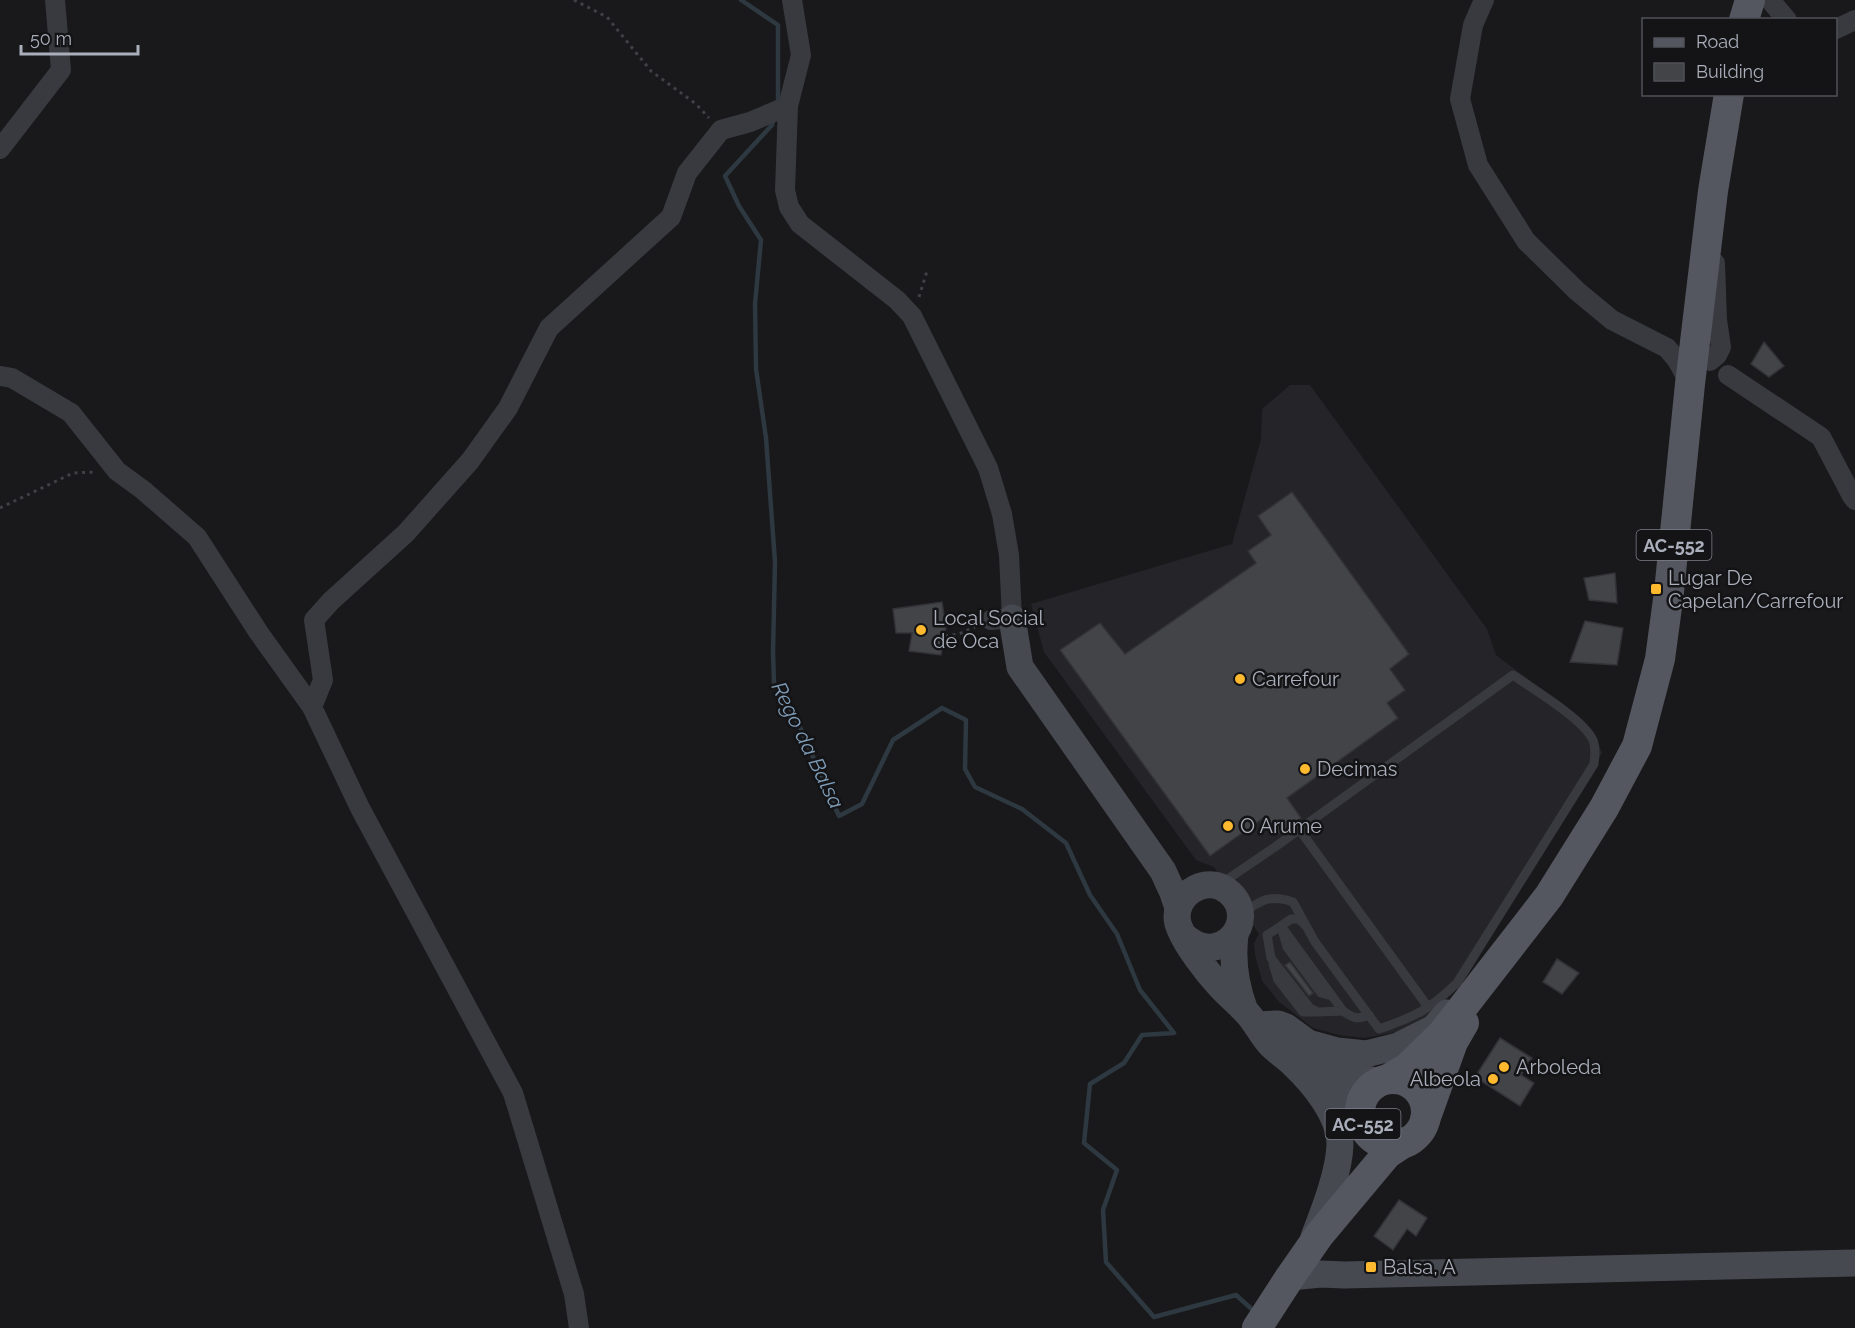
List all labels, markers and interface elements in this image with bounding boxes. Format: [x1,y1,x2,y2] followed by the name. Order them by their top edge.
[21,18,138,56] scale bar
[1642,18,1837,96] legend
[30,28,72,49] text: 50 m
[1696,31,1739,52] text: Road
[1696,61,1764,82] text: Building
[1636,530,1712,560] road number: AC-552
[1668,566,1843,613] place label: Lugar De Capelan/Carrefour
[1649,582,1663,596] marker: Lugar De Capelan/Carrefour
[933,606,1044,653] place label: Local Social de Oca
[914,623,928,637] marker: Local Social de Oca
[1252,667,1339,691] place label: Carrefour
[1233,672,1247,686] marker: Carrefour
[766,677,850,813] water label: Rego da Balsa
[1317,757,1397,781] place label: Decimas
[1298,762,1312,776] marker: Decimas
[1240,814,1322,838] place label: O Arume
[1221,819,1235,833] marker: O Arume
[1516,1055,1601,1079] place label: Arboleda
[1497,1060,1511,1074] marker: Arboleda
[1410,1067,1481,1091] place label: Albeola
[1486,1072,1500,1086] marker: Albeola
[1326,1109,1400,1139] road number: AC-552
[1383,1255,1456,1279] place label: Balsa, A
[1364,1260,1378,1274] marker: Balsa, A

